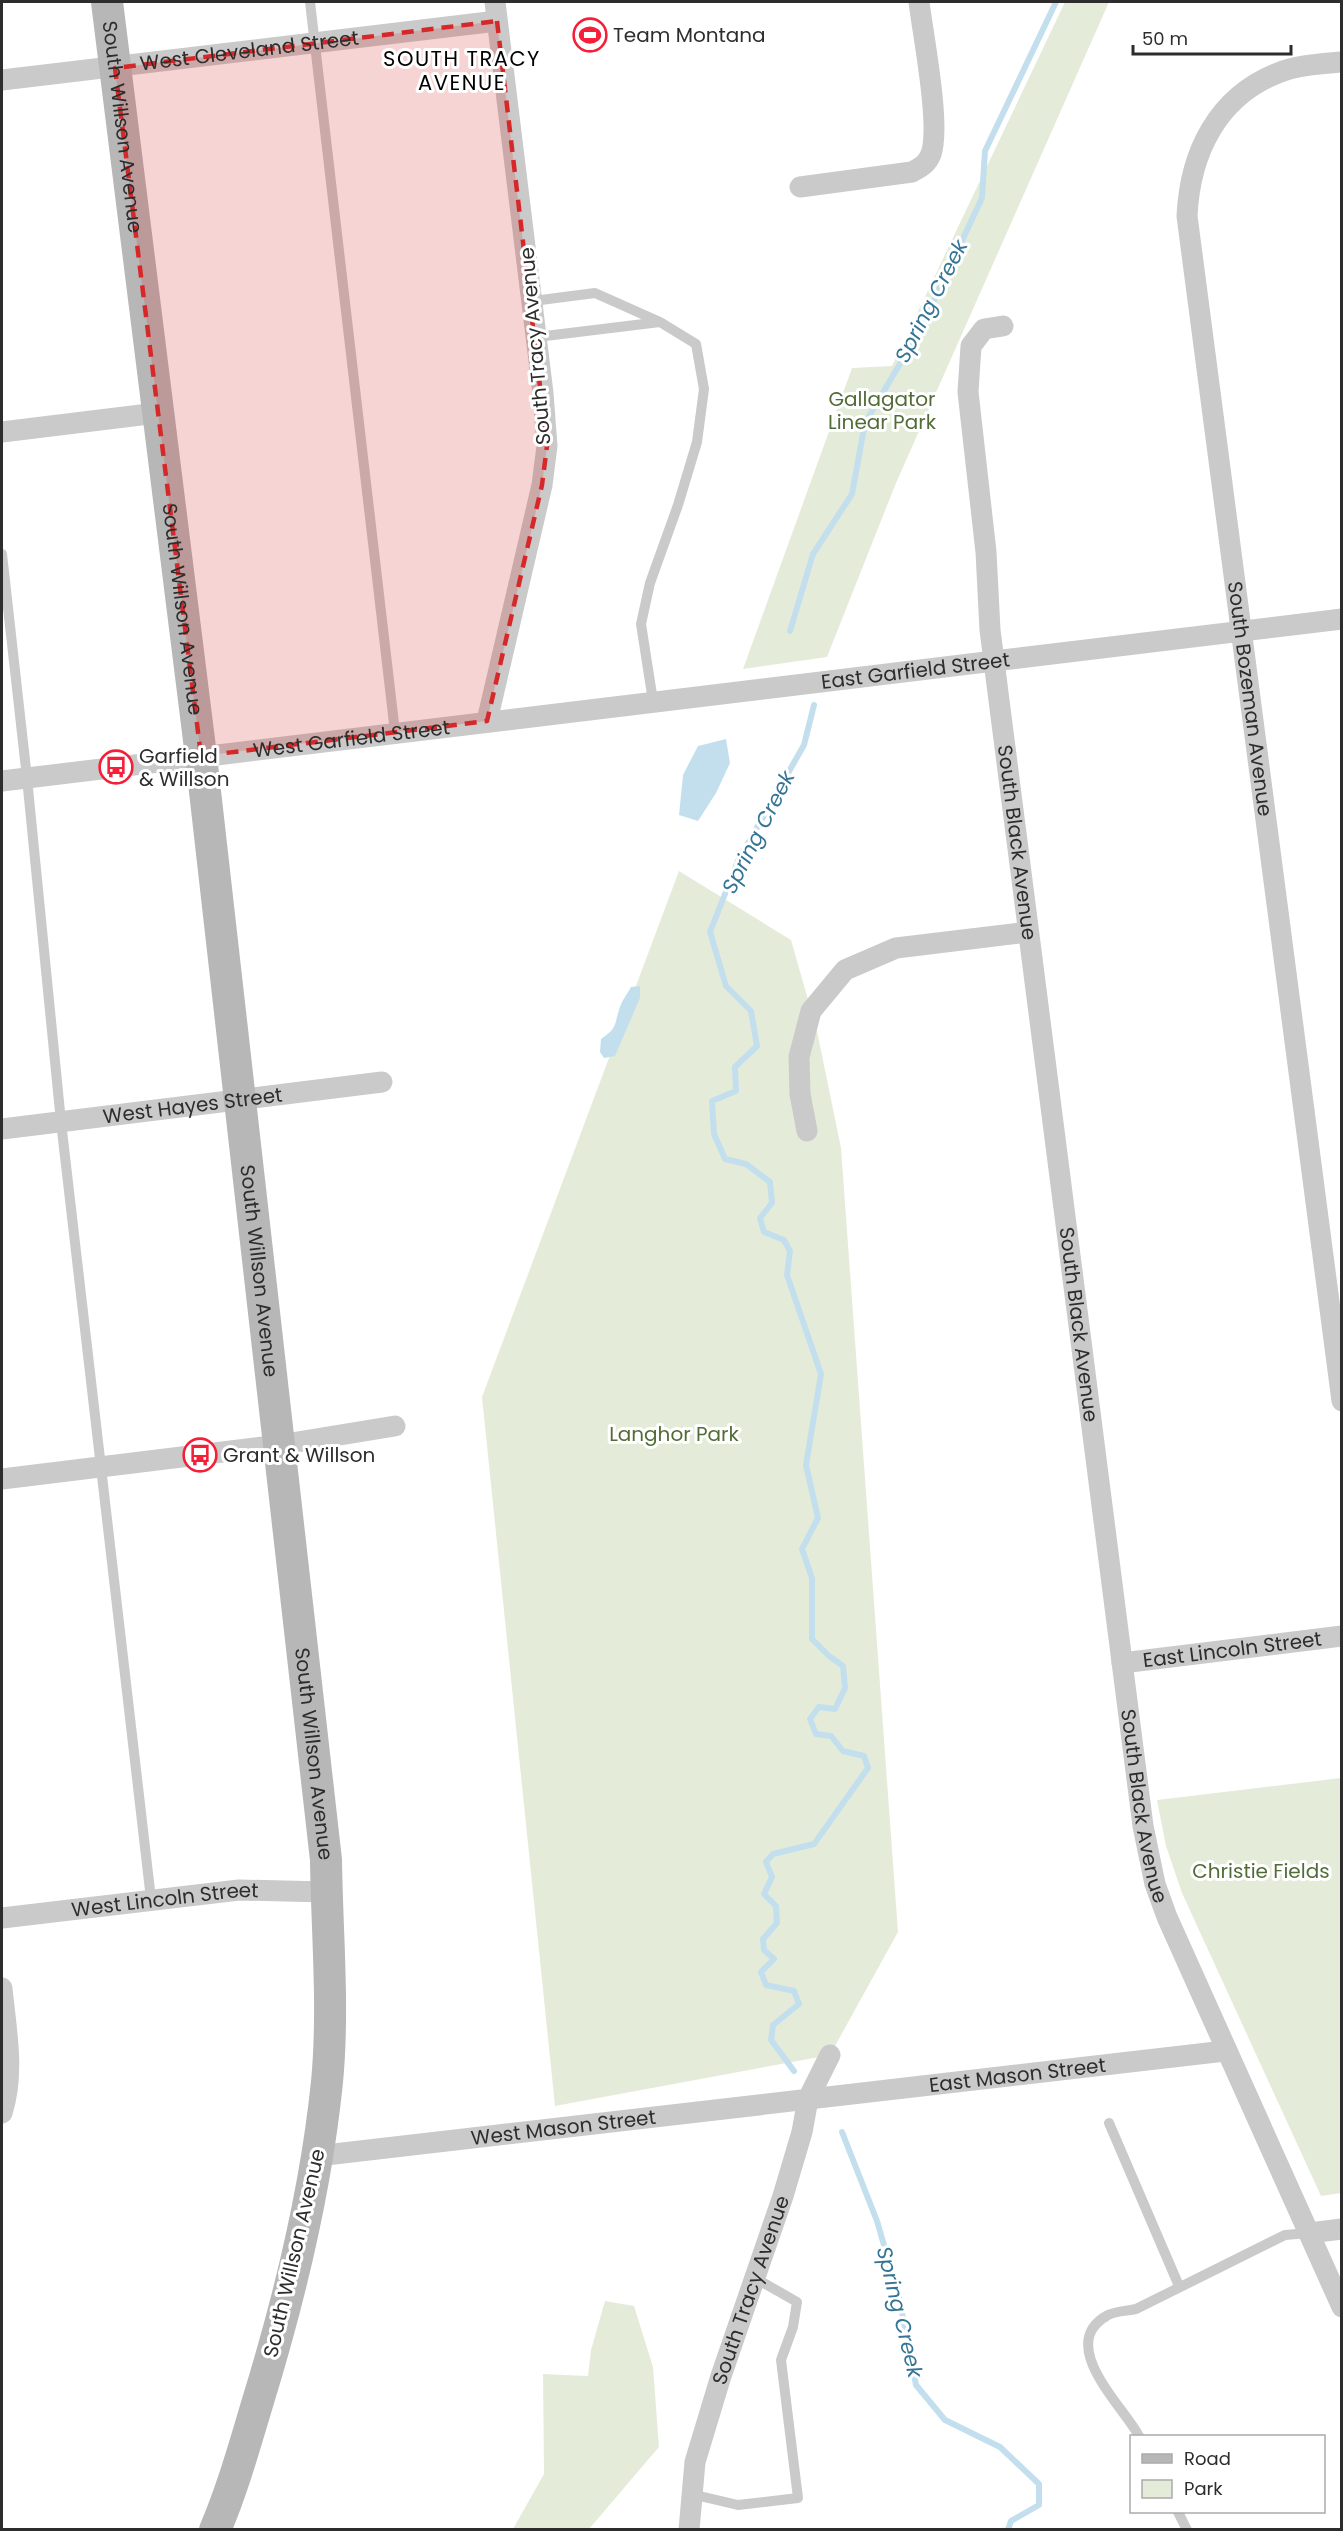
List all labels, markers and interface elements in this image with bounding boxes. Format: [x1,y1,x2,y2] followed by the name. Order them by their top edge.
[572,17,608,53] sports icon: Team Montana
[1133,18,1290,56] scale bar
[95,19,150,235] street label: South Willson Avenue
[613,21,766,49] place label: Team Montana
[138,24,360,77] street label: West Cleveland Street
[1142,26,1188,51] text: 50 m
[383,44,541,97] district label: SOUTH TRACY AVENUE
[888,234,975,367] water label: Spring Creek
[512,246,558,446] street label: South Tracy Avenue
[828,385,937,436] park label: Gallagator Linear Park
[156,502,210,717] street label: South Willson Avenue
[1221,580,1279,818] street label: South Bozeman Avenue
[819,645,1011,696] street label: East Garfield Street
[252,713,451,765] street label: West Garfield Street
[139,742,229,793] place label: Garfield & Willson
[991,743,1044,942] street label: South Black Avenue
[98,749,134,785] bus stop icon: Garfield & Willson
[715,765,802,898] water label: Spring Creek
[101,1080,284,1130] street label: West Hayes Street
[233,1163,285,1379] street label: South Willson Avenue
[1052,1225,1105,1424] street label: South Black Avenue
[609,1420,740,1448] park label: Langhor Park
[182,1437,218,1473] bus stop icon: Grant & Willson
[223,1441,375,1469] place label: Grant & Willson
[1141,1625,1323,1674] street label: East Lincoln Street
[288,1646,340,1862] street label: South Willson Avenue
[1114,1707,1175,1907] street label: South Black Avenue
[1192,1857,1330,1885] park label: Christie Fields
[70,1876,259,1924] street label: West Lincoln Street
[927,2051,1107,2099] street label: East Mason Street
[469,2103,657,2152] street label: West Mason Street
[256,2146,332,2360] street label: South Willson Avenue
[705,2192,796,2388] street label: South Tracy Avenue
[870,2243,931,2382] water label: Spring Creek
[1130,2435,1325,2513] legend
[1184,2446,1231,2471] text: Road
[1184,2476,1223,2501] text: Park

